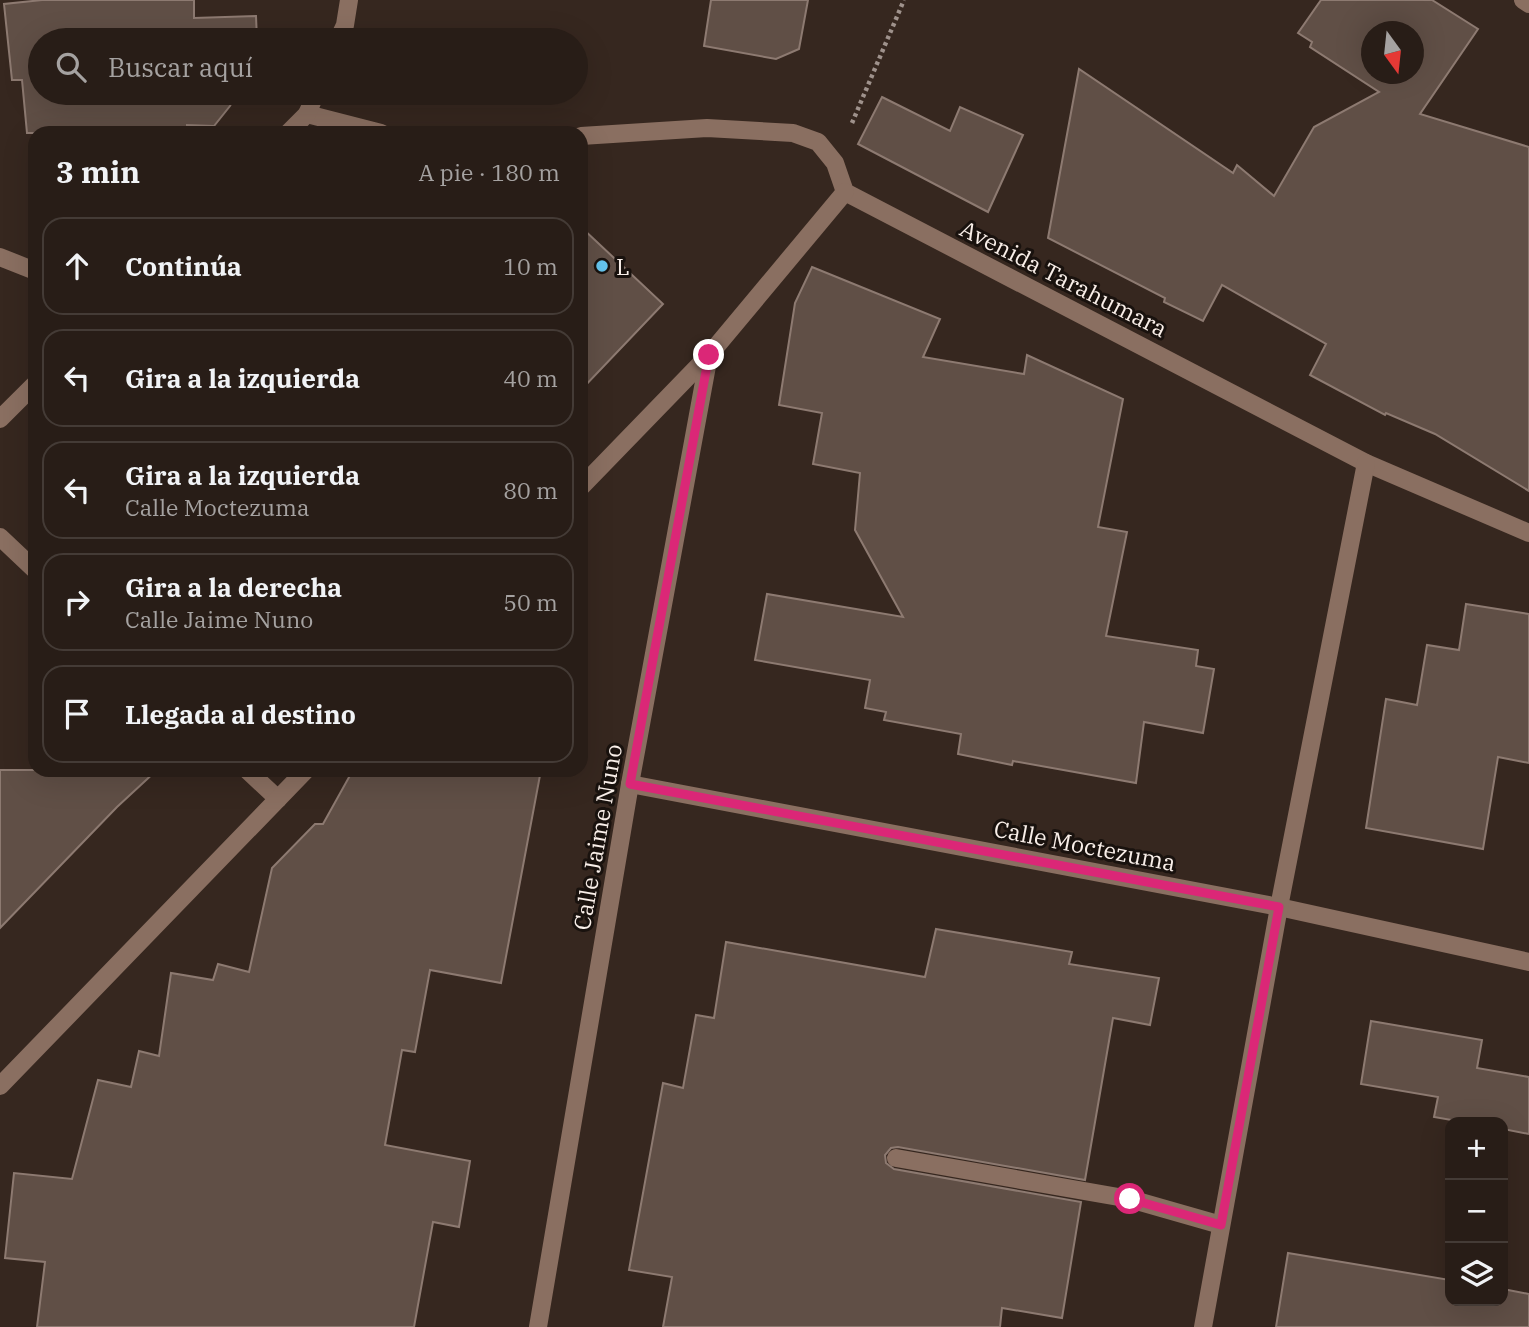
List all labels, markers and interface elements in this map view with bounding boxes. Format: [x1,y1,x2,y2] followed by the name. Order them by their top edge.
[1361,21,1424,84] north arrow
[28,28,588,105] search box
[52,48,90,86] icon: search
[108,50,253,84] text: Buscar aquí
[56,152,140,191] text: 3 min
[418,157,560,187] text: A pie · 180 m
[955,213,1173,343] street label: Avenida Tarahumara
[58,247,96,285] icon: ahead
[125,249,242,283] text: Continúa
[503,251,558,281] text: 10 m
[616,251,630,281] place label: L
[594,258,610,274] marker: L
[693,339,724,370] route end
[58,359,96,397] icon: left
[125,361,360,395] text: Gira a la izquierda
[503,363,558,393] text: 40 m
[125,458,360,492] text: Gira a la izquierda
[58,471,96,509] icon: left
[503,475,558,505] text: 80 m
[125,492,310,522] text: Calle Moctezuma
[125,570,342,604] text: Gira a la derecha
[58,583,96,621] icon: right
[503,587,558,617] text: 50 m
[125,604,313,634] text: Calle Jaime Nuno
[58,695,96,733] icon: arrive
[125,697,356,731] text: Llegada al destino
[566,742,628,932] street label: Calle Jaime Nuno
[992,813,1178,877] street label: Calle Moctezuma
[1445,1117,1508,1306] map controls
[1445,1117,1508,1180] button: +
[1445,1180,1508,1243] button: −
[1114,1183,1145,1214] route start
[1445,1243,1508,1306] button: layers

